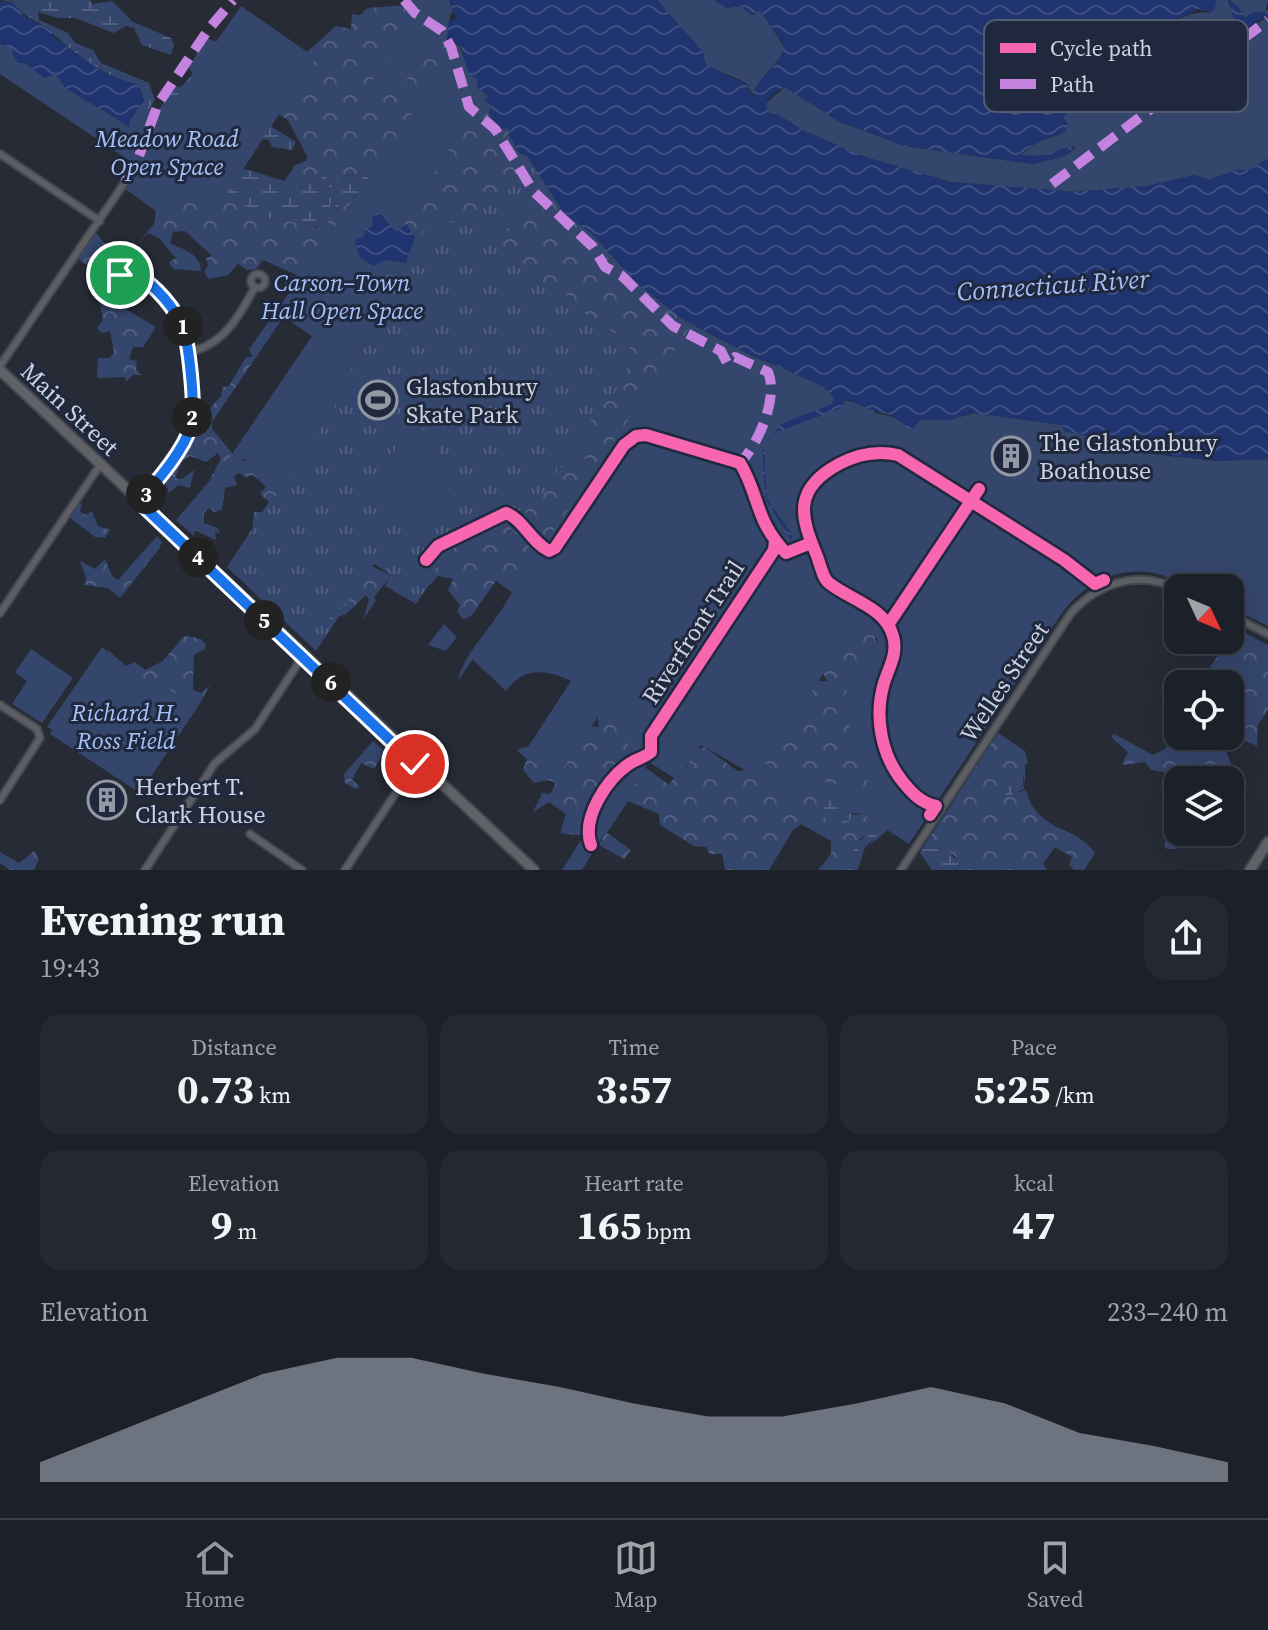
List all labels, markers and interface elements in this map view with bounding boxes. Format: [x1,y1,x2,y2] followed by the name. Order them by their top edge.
[984,20,1248,112] legend
[1050,33,1153,63] text: Cycle path
[1050,69,1095,99] text: Path
[94,122,239,183] park label: Meadow Road Open Space
[86,241,154,309] pin
[98,253,142,297] icon: arrive
[956,260,1151,310] water label: Connecticut River
[260,266,423,327] park label: Carson–Town Hall Open Space
[163,306,203,346] pin: 1
[177,311,189,341] text: 1
[14,355,126,463] street label: Main Street
[406,370,538,431] place label: Glastonbury Skate Park
[357,379,399,421] sports icon: Glastonbury Skate Park
[172,397,212,437] pin: 2
[186,402,198,432] text: 2
[1039,426,1218,487] place label: The Glastonbury Boathouse
[990,435,1032,477] building icon: The Glastonbury Boathouse
[126,474,166,514] pin: 3
[140,479,152,509] text: 3
[178,537,218,577] pin: 4
[192,542,204,572] text: 4
[634,554,752,710] street label: Riverfront Trail
[1164,574,1244,654] north arrow
[1164,574,1244,846] map controls
[244,600,284,640] pin: 5
[258,605,270,635] text: 5
[952,615,1056,748] street label: Welles Street
[311,662,351,702] pin: 6
[325,667,337,697] text: 6
[1164,670,1244,750] button: locate
[70,696,181,757] park label: Richard H. Ross Field
[381,730,449,798] pin
[393,742,437,786] icon: check
[1164,766,1244,846] button: layers
[135,770,266,831] place label: Herbert T. Clark House
[86,779,128,821] building icon: Herbert T. Clark House
[40,889,285,950] text: Evening run
[1144,896,1228,980] button: share
[40,950,100,986] text: 19:43
[191,1032,277,1062] text: Distance
[609,1032,659,1062] text: Time
[1011,1032,1057,1062] text: Pace
[177,1062,254,1116] text: 0.73
[595,1062,673,1116] text: 3:57
[973,1062,1050,1116] text: 5:25
[254,1080,291,1110] text: km
[1050,1080,1095,1110] text: /km
[188,1168,280,1198] text: Elevation
[584,1168,684,1198] text: Heart rate
[1014,1168,1054,1198] text: kcal
[211,1198,232,1252] text: 9
[576,1198,641,1252] text: 165
[1012,1198,1056,1252] text: 47
[232,1216,257,1246] text: m
[641,1216,692,1246] text: bpm
[40,1294,149,1330] text: Elevation
[1107,1294,1228,1330] text: 233–240 m
[185,1536,245,1614] tab: Home
[614,1536,658,1614] tab: Map
[1027,1536,1083,1614] tab: Saved

